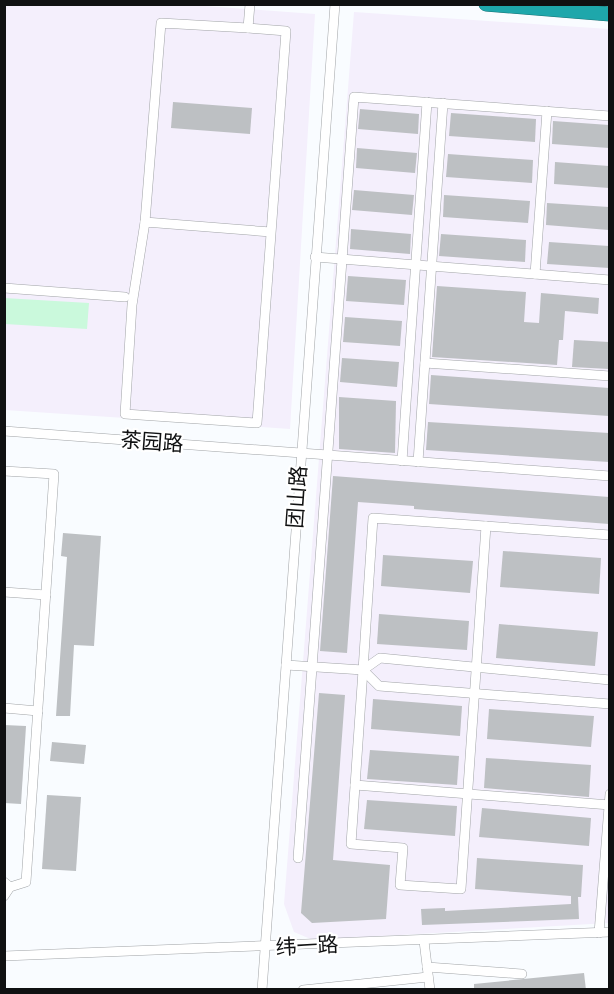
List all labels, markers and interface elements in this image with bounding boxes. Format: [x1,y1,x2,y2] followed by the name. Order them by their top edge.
[120,428,184,455] street label: 茶园路
[283,465,310,529] street label: 团山路
[275,932,339,959] street label: 纬一路

